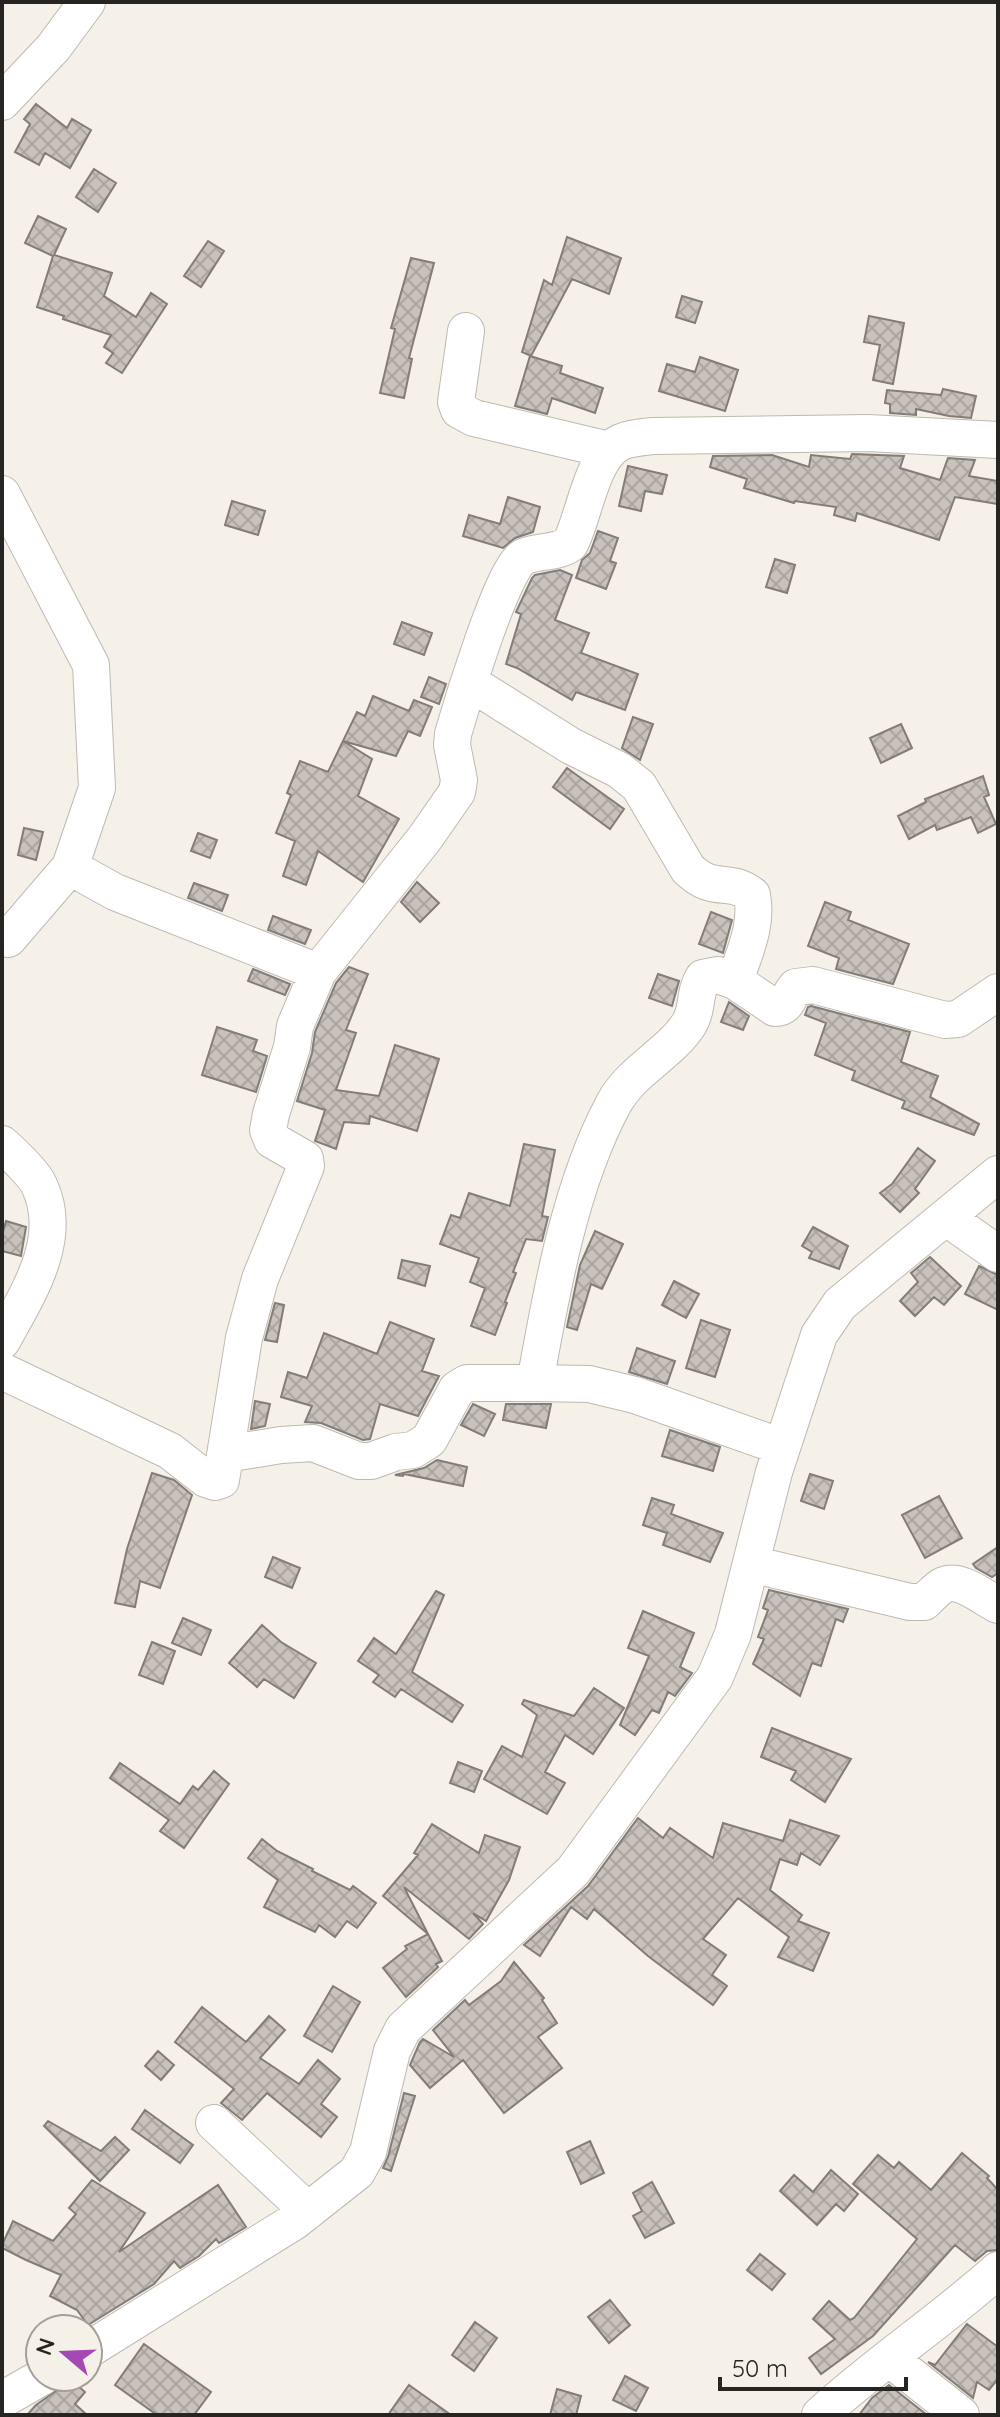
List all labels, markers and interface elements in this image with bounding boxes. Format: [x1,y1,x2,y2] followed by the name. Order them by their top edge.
[24,2313,104,2393] north arrow
[29,2334,61,2359] text: N
[720,2341,906,2391] scale bar
[732,2353,788,2383] text: 50 m

